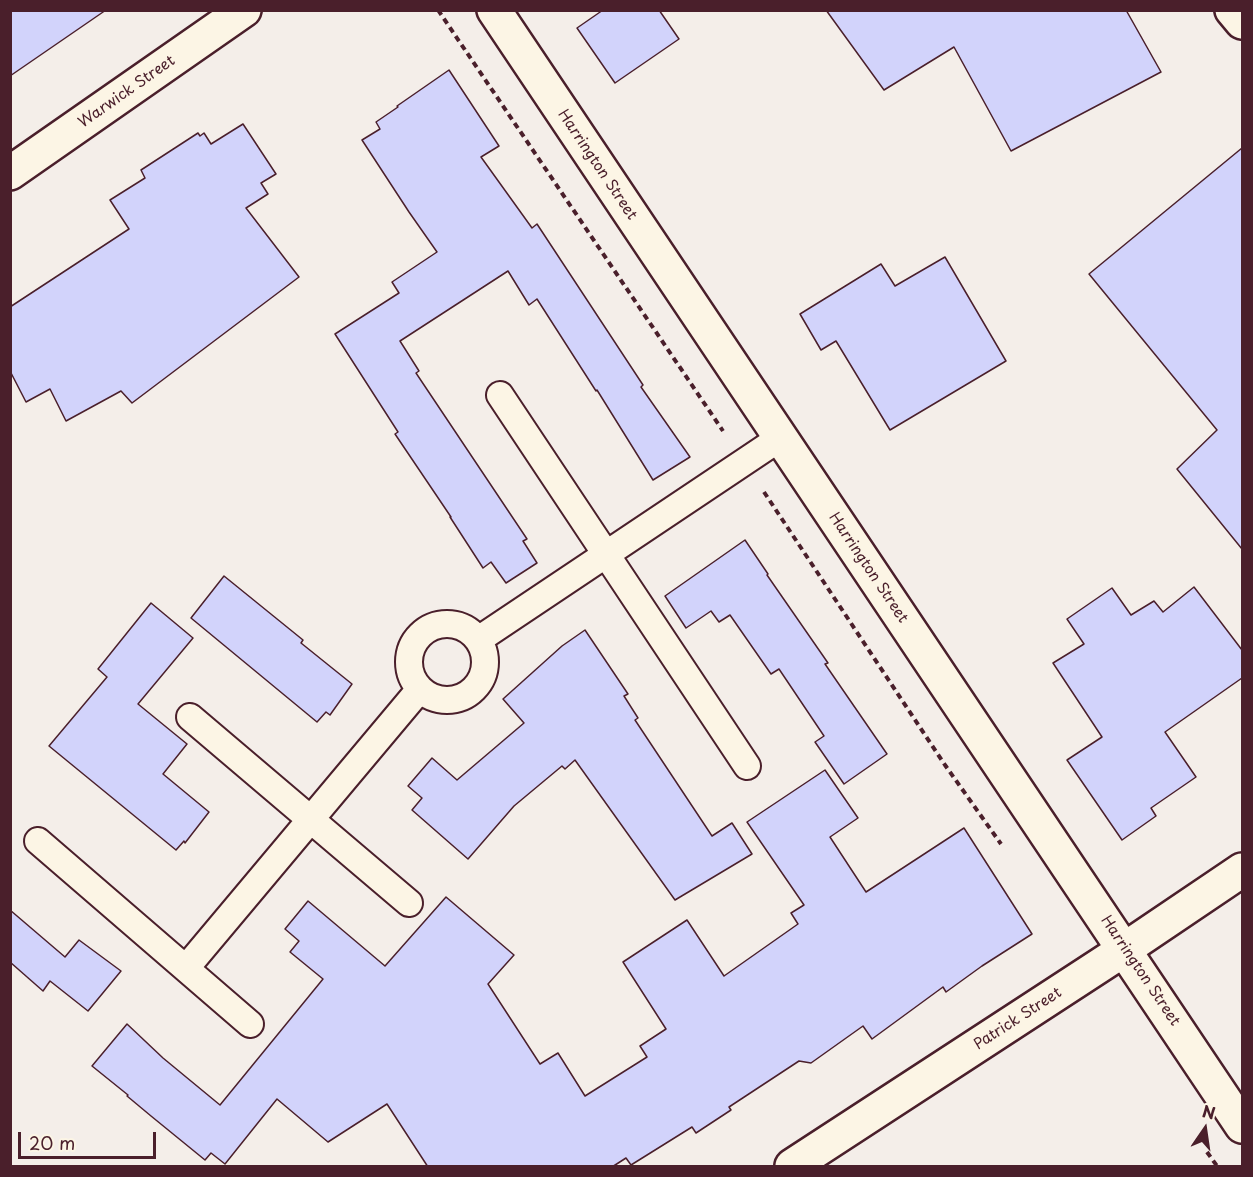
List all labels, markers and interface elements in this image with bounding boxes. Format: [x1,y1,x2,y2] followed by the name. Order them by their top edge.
[75,52,179,132] street label: Warwick Street
[553,106,641,224] street label: Harrington Street
[824,509,912,627] street label: Harrington Street
[1096,912,1184,1030] street label: Harrington Street
[971,984,1065,1054] street label: Patrick Street
[1200,1098,1218,1125] text: N
[1175,1099,1235,1159] north arrow
[21,1120,159,1158] scale bar
[29,1129,75,1156] text: 20 m

